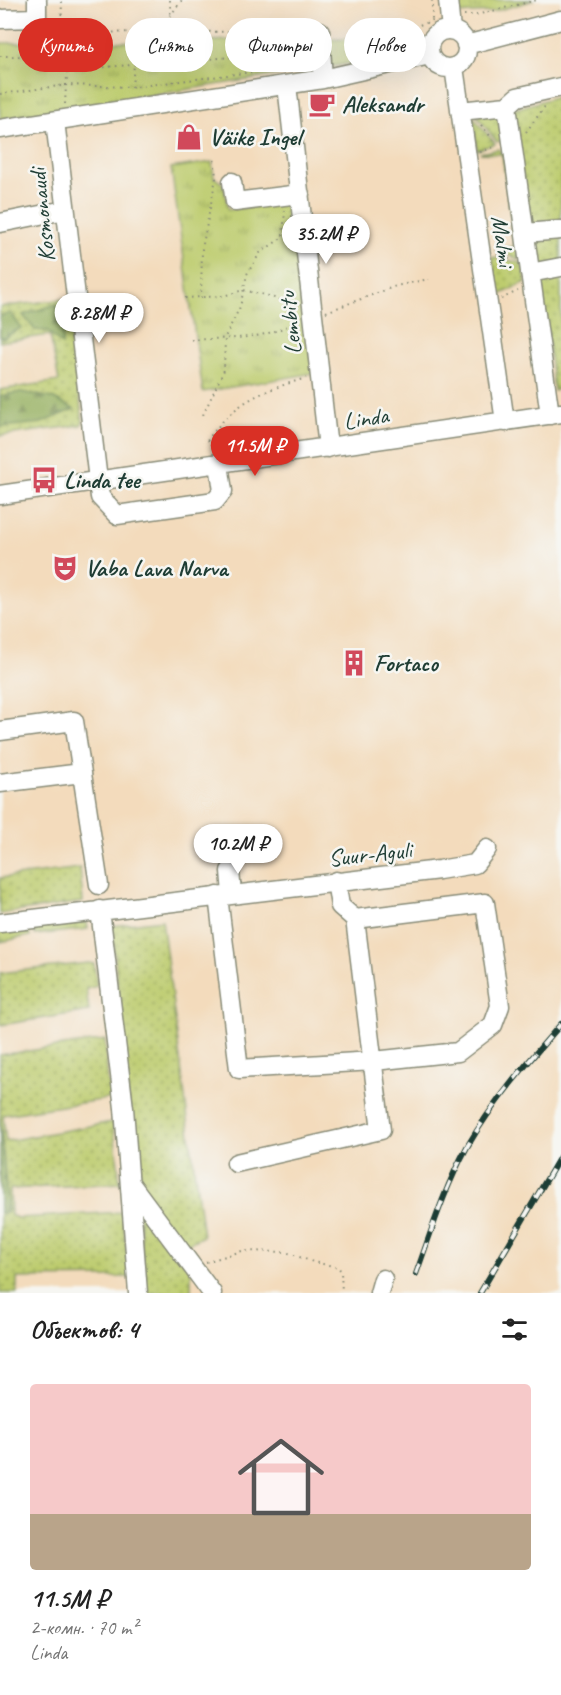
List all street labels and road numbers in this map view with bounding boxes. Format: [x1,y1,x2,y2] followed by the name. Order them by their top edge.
[22,164,62,263] street label: Kosmonaudi
[485,214,522,271] street label: Malmi
[272,288,308,356] street label: Lembitu
[342,399,392,436] street label: Linda
[327,834,416,873] street label: Suur-Aguli

